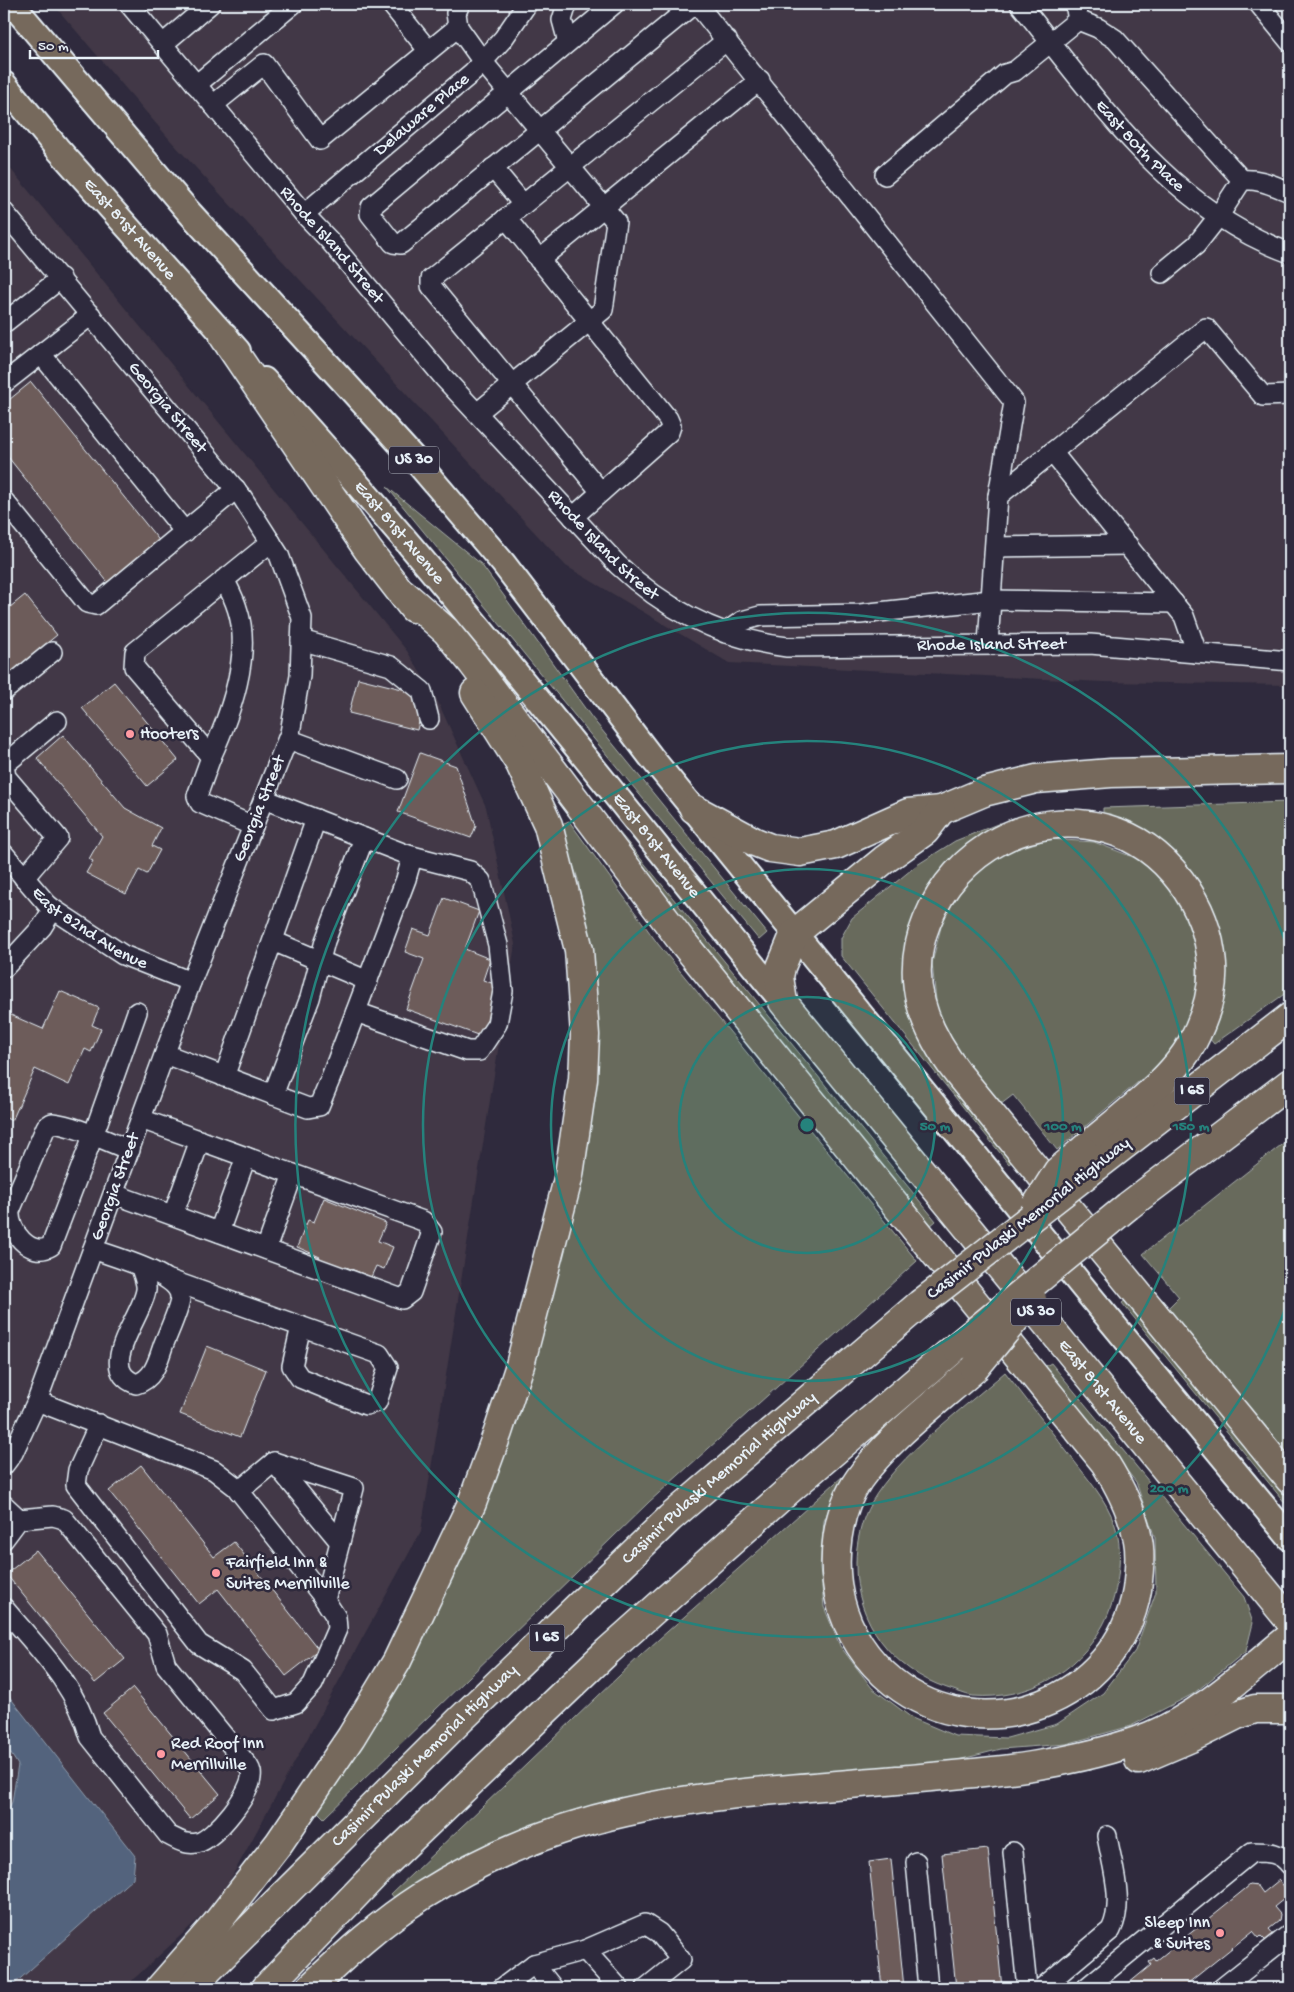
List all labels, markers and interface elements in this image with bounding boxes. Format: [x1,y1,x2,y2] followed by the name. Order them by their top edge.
[30,28,158,60] scale bar
[38,38,69,56] text: 50 m
[369,68,474,162] street label: Delaware Place
[1090,96,1189,197] street label: East 80th Place
[79,174,181,285] street label: East 81st Avenue
[275,182,389,309] street label: Rhode Island Street
[123,358,213,459] street label: Georgia Street
[389,446,439,474] road number: US 30
[349,477,449,589] street label: East 81st Avenue
[543,485,664,606] street label: Rhode Island Street
[917,634,1068,656] street label: Rhode Island Street
[140,724,200,745] place label: Hooters
[124,728,136,740] marker: Hooters
[229,751,291,865] street label: Georgia Street
[607,789,705,903] street label: East 81st Avenue
[27,883,151,974] street label: East 82nd Avenue
[1174,1078,1210,1104] road number: I 65
[798,1116,816,1134] centre of rings
[920,1118,951,1136] text: 50 m
[1043,1118,1082,1136] text: 100 m
[1172,1118,1210,1136] text: 150 m
[87,1129,146,1244] street label: Georgia Street
[923,1133,1135,1305] street label: Casimir Pulaski Memorial Highway
[1011,1298,1061,1325] road number: US 30
[1053,1335,1152,1449] street label: East 81st Avenue
[617,1387,821,1569] street label: Casimir Pulaski Memorial Highway
[1150,1480,1189,1498] text: 200 m
[225,1553,350,1595] place label: Fairfield Inn & Suites Merrillville
[210,1567,222,1579] marker: Fairfield Inn & Suites Merrillville
[530,1625,564,1652] road number: I 65
[327,1660,522,1852] street label: Casimir Pulaski Memorial Highway
[171,1734,264,1776] place label: Red Roof Inn Merrillville
[155,1748,167,1760] marker: Red Roof Inn Merrillville
[1145,1913,1211,1955] place label: Sleep Inn & Suites
[1214,1927,1226,1939] marker: Sleep Inn & Suites

